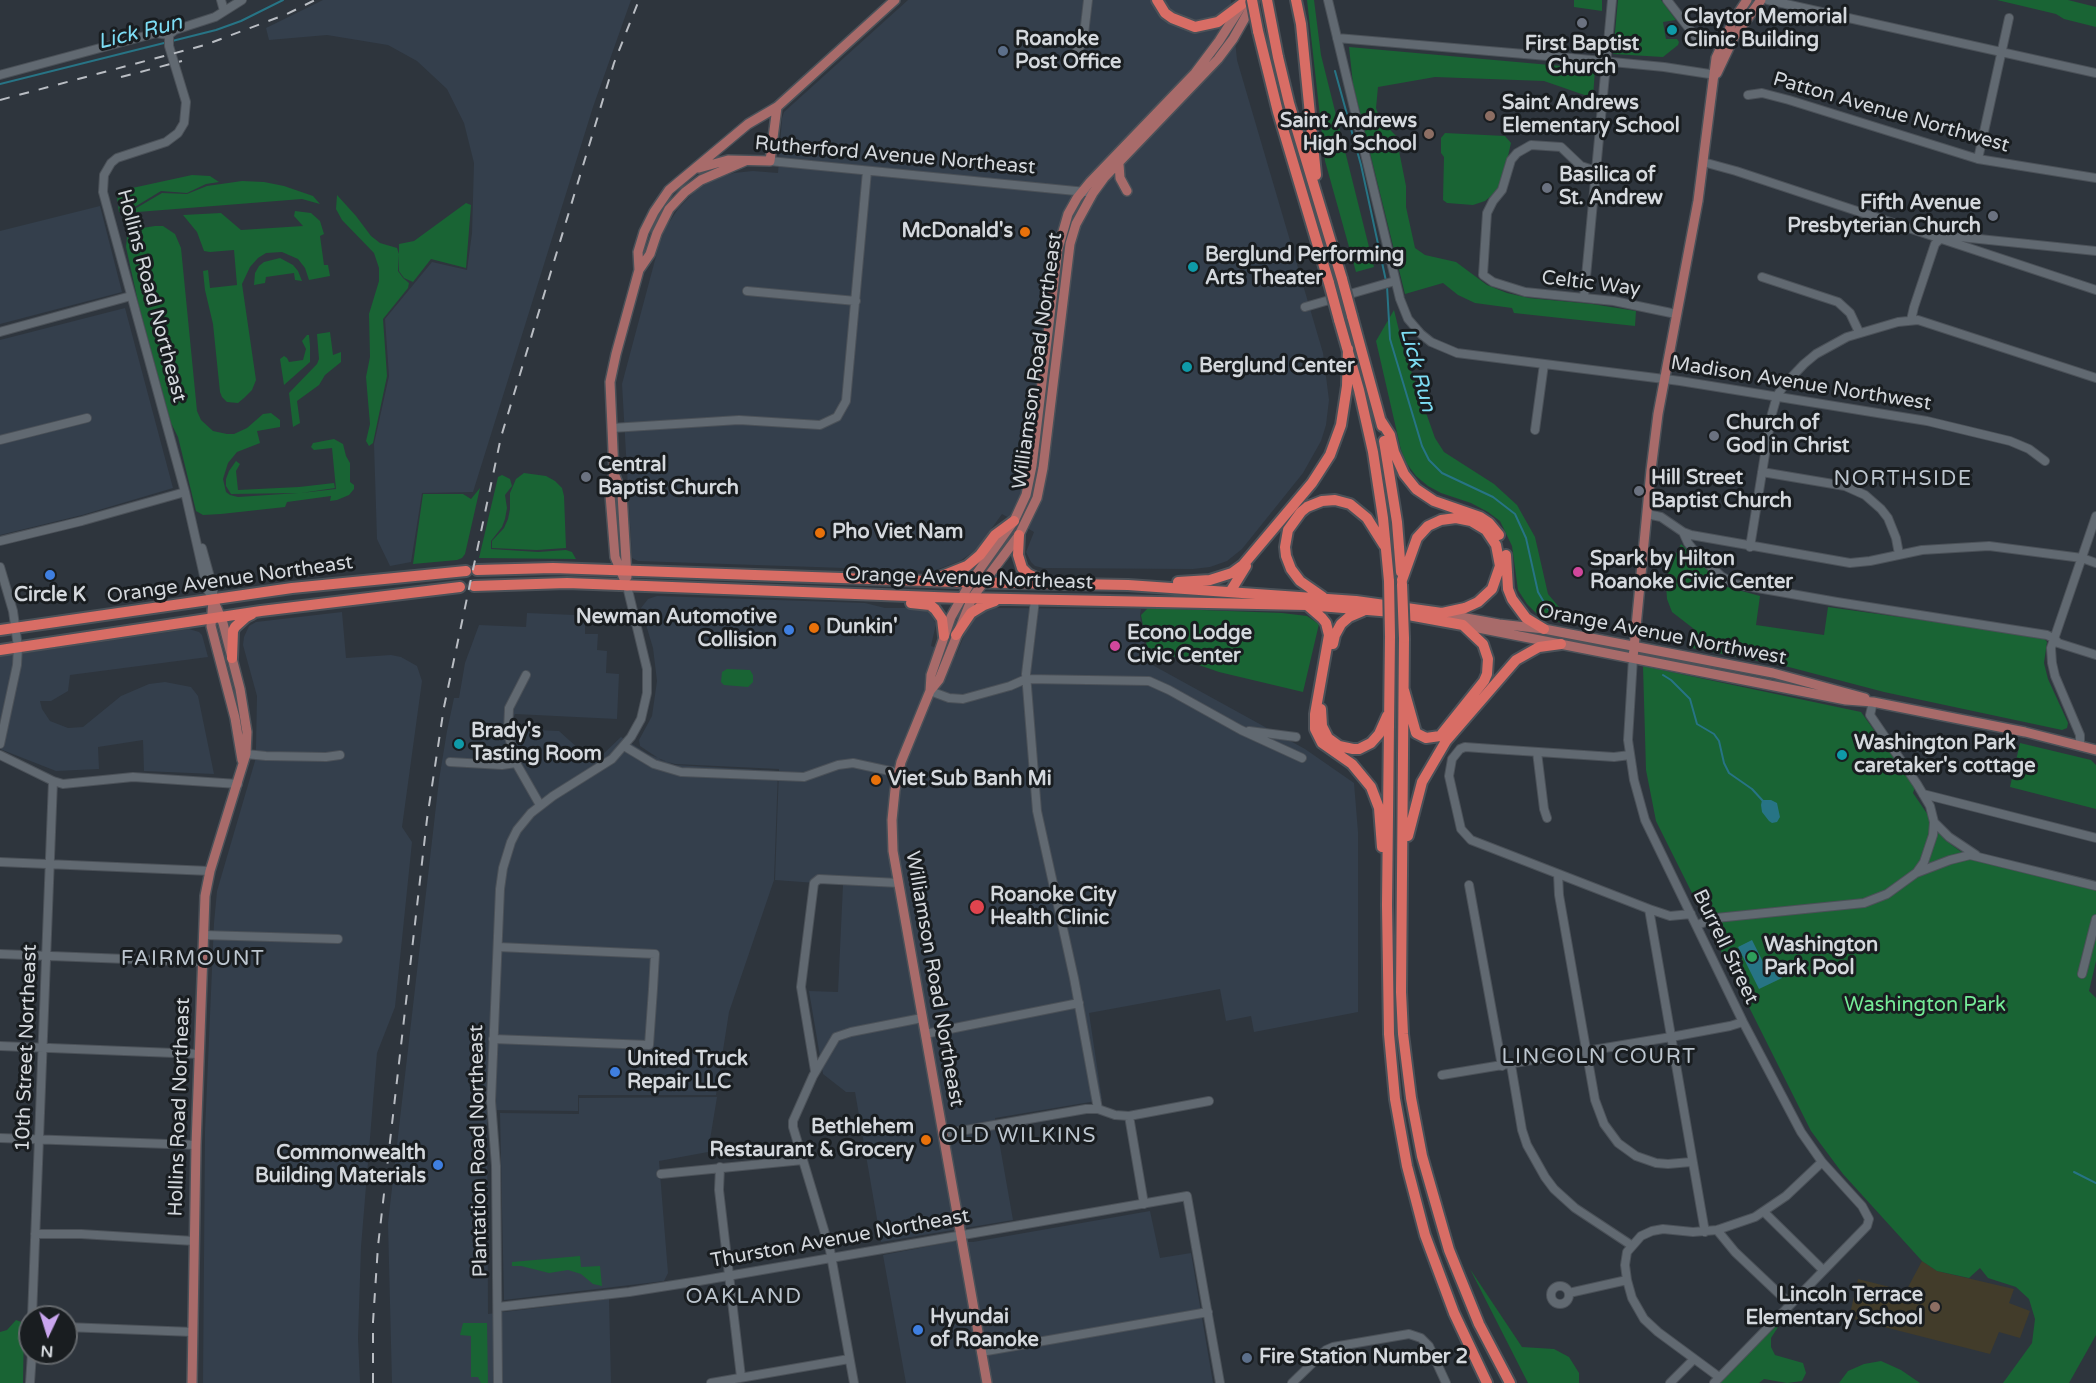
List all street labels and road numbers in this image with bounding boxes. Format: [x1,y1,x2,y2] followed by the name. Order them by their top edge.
[1770,68,2012,158] street label: Patton Avenue Northwest
[754,132,1036,180] street label: Rutherford Avenue Northeast
[111,187,191,405] street label: Hollins Road Northeast
[1008,231,1068,491] street label: Williamson Road Northeast
[1540,266,1642,302] street label: Celtic Way
[1669,352,1933,416] street label: Madison Avenue Northwest
[105,551,355,609] street label: Orange Avenue Northeast
[845,563,1093,595] street label: Orange Avenue Northeast
[1536,599,1788,671] street label: Orange Avenue Northwest
[900,849,968,1109] street label: Williamson Road Northeast
[1687,886,1763,1008] street label: Burrell Street
[11,944,43,1152] street label: 10th Street Northeast
[164,997,196,1217] street label: Hollins Road Northeast
[465,1024,493,1278] street label: Plantation Road Northeast
[709,1204,971,1274] street label: Thurston Avenue Northeast

